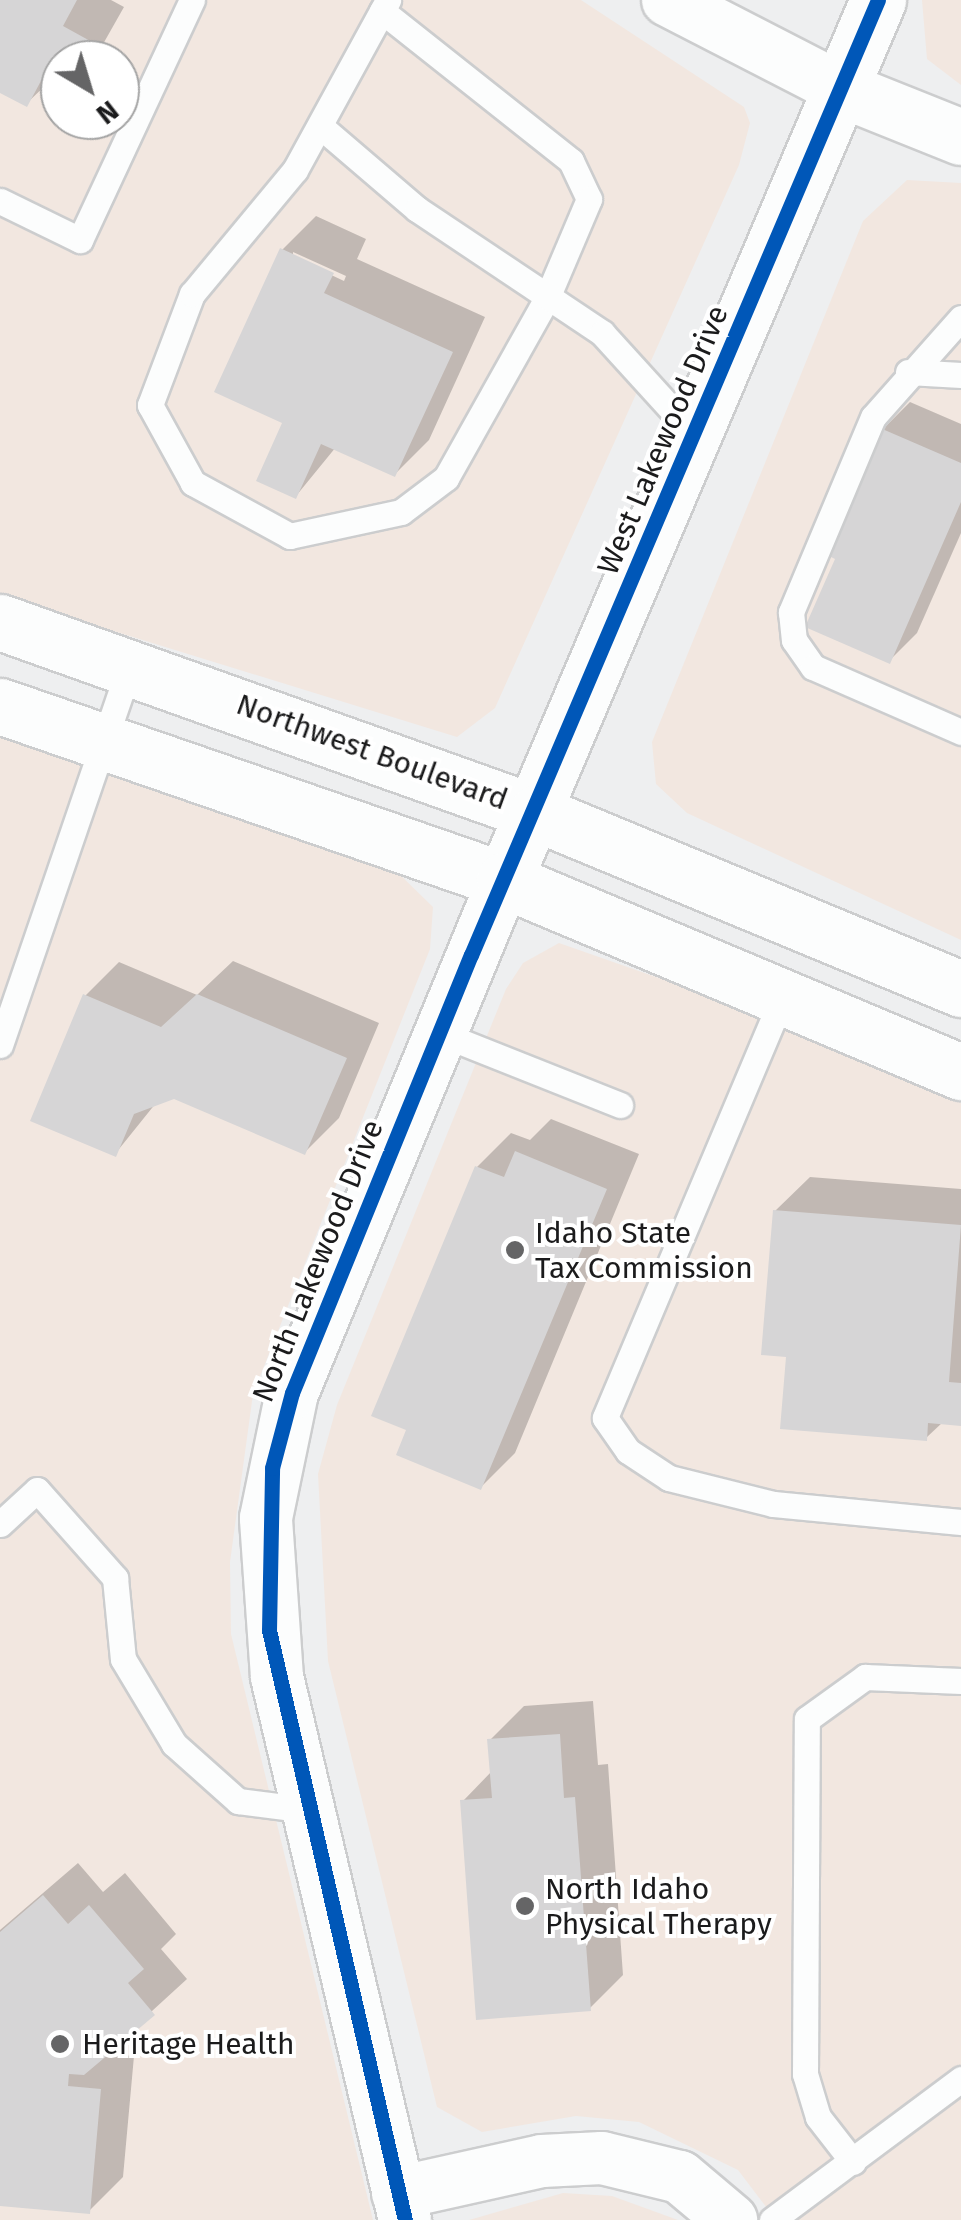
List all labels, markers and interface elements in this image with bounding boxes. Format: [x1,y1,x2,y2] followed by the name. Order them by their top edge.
[40,40,140,140] north arrow
[90,94,125,131] text: N
[590,300,736,580] street label: West Lakewood Drive
[231,686,513,818] street label: Northwest Boulevard
[245,1115,391,1407] street label: North Lakewood Drive
[535,1215,753,1286] place label: Idaho State Tax Commission
[504,1239,526,1261] marker: Idaho State Tax Commission
[545,1871,772,1942] place label: North Idaho Physical Therapy
[514,1895,536,1917] marker: North Idaho Physical Therapy
[82,2026,295,2062] place label: Heritage Health
[47,2031,73,2057] marker: Heritage Health

